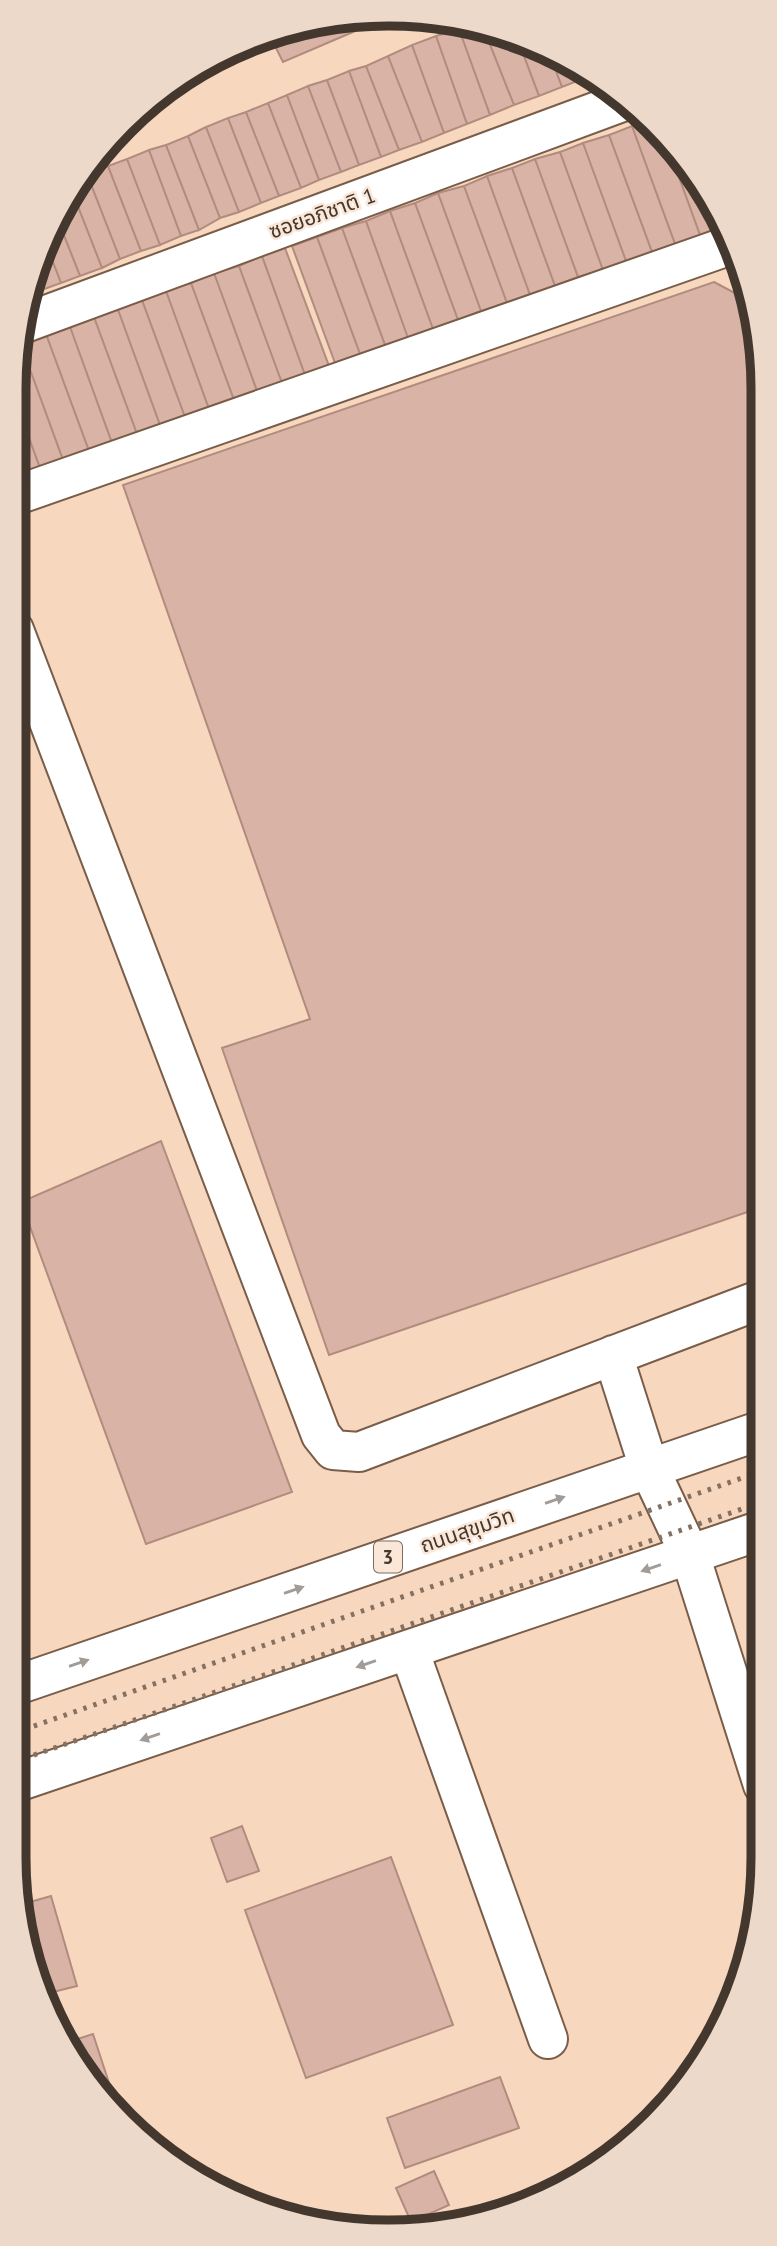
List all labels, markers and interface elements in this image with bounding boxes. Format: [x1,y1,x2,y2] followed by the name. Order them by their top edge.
[265,181,379,245] street label: ซอยอภิชาติ 1
[545,1494,566,1505] one-way arrow
[416,1501,518,1559] street label: ถนนสุขุมวิท
[374,1541,402,1572] road number: 3
[641,1563,662,1574] one-way arrow
[283,1584,304,1595] one-way arrow
[68,1657,89,1668] one-way arrow
[355,1659,376,1670] one-way arrow
[140,1732,161,1743] one-way arrow

